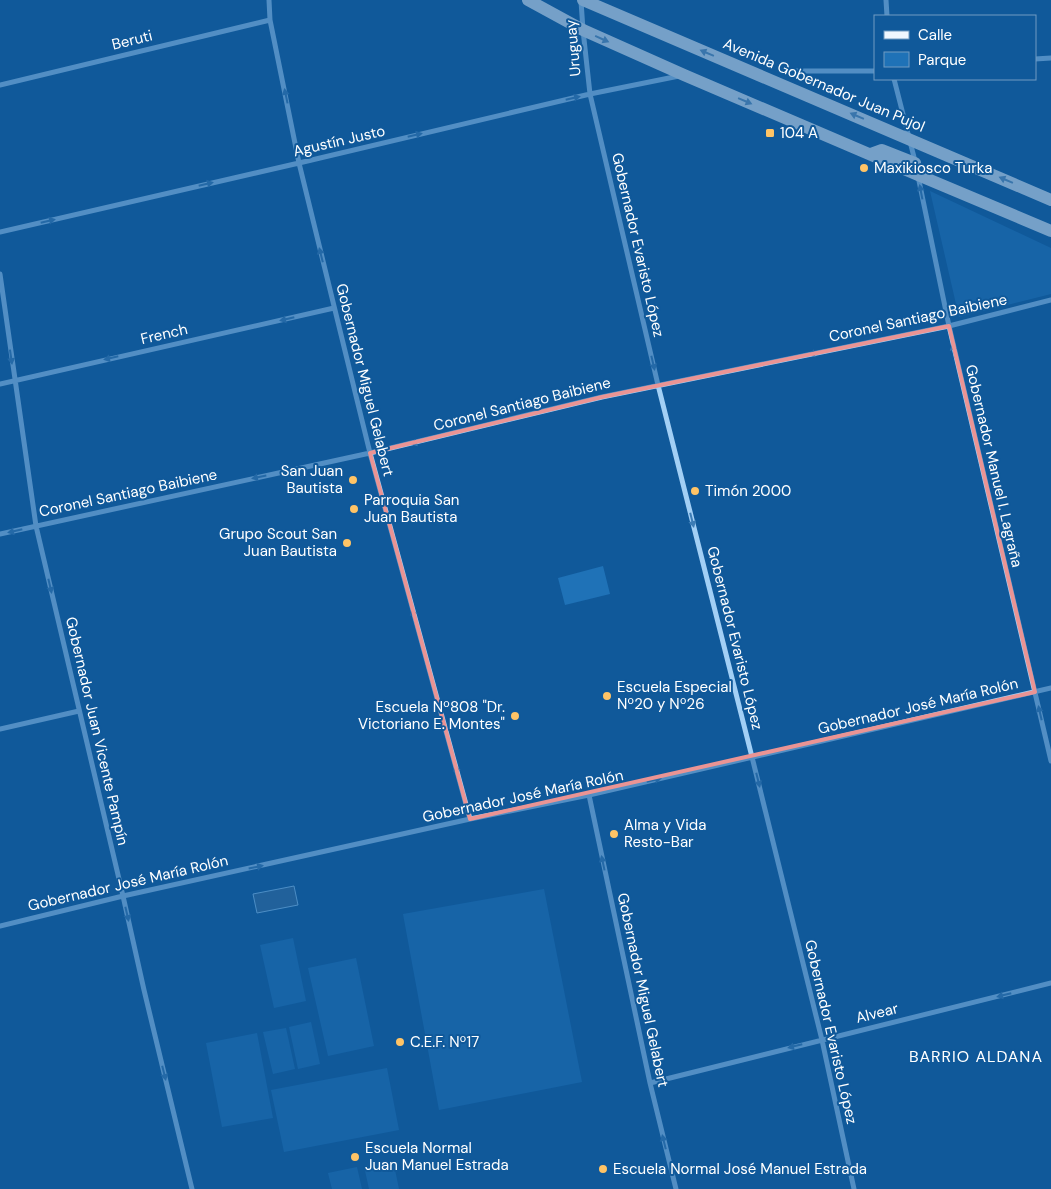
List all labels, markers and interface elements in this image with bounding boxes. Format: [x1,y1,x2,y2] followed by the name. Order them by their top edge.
[874,15,1036,80] legend
[560,18,585,77] street label: Uruguay
[110,25,154,55] street label: Beruti
[918,25,952,45] text: Calle
[720,33,928,137] street label: Avenida Gobernador Juan Pujol
[595,35,609,43] one-way arrow
[700,48,714,56] one-way arrow
[918,50,966,70] text: Parque
[281,88,289,104] one-way arrow
[566,94,581,102] one-way arrow
[738,97,753,105] one-way arrow
[850,112,864,120] one-way arrow
[291,121,387,161] street label: Agustín Justo
[780,123,818,143] place label: 104 A
[764,127,776,139] marker: 104 A
[408,131,423,139] one-way arrow
[607,151,669,339] street label: Gobernador Evaristo López
[874,158,992,178] place label: Maxikiosco Turka
[858,162,870,174] marker: Maxikiosco Turka
[999,176,1013,184] one-way arrow
[198,180,214,188] one-way arrow
[917,183,925,199] one-way arrow
[40,217,55,225] one-way arrow
[317,247,325,262] one-way arrow
[331,281,399,479] street label: Gobernador Miguel Gelabert
[827,289,1009,347] street label: Coronel Santiago Baibiene
[279,315,294,323] one-way arrow
[139,319,189,349] street label: French
[950,343,958,358] one-way arrow
[7,349,15,365] one-way arrow
[808,349,823,357] one-way arrow
[103,355,119,363] one-way arrow
[649,355,657,370] one-way arrow
[961,363,1027,569] street label: Gobernador Manuel I. Lagraña
[431,372,613,436] street label: Coronel Santiago Baibiene
[411,438,426,446] one-way arrow
[281,461,343,498] place label: San Juan Bautista
[37,464,219,522] street label: Coronel Santiago Baibiene
[251,474,267,482] one-way arrow
[347,474,359,486] marker: San Juan Bautista
[705,481,791,501] place label: Timón 2000
[689,485,701,497] marker: Timón 2000
[364,490,459,527] place label: Parroquia San Juan Bautista
[348,503,360,515] marker: Parroquia San Juan Bautista
[688,513,696,528] one-way arrow
[219,524,337,561] place label: Grupo Scout San Juan Bautista
[8,527,23,535] one-way arrow
[341,537,353,549] marker: Grupo Scout San Juan Bautista
[702,544,768,732] street label: Gobernador Evaristo López
[46,578,54,593] one-way arrow
[410,608,418,623] one-way arrow
[61,615,133,847] street label: Gobernador Juan Vicente Pampín
[816,673,1020,739] street label: Gobernador José María Rolón
[617,677,732,714] place label: Escuela Especial Nº20 y Nº26
[601,690,613,702] marker: Escuela Especial Nº20 y Nº26
[358,697,505,734] place label: Escuela Nº808 "Dr. Victoriano E. Montes"
[1036,706,1044,721] one-way arrow
[509,710,521,722] marker: Escuela Nº808 "Dr. Victoriano E. Montes"
[421,765,625,827] street label: Gobernador José María Rolón
[452,765,460,780] one-way arrow
[754,772,762,787] one-way arrow
[647,776,662,784] one-way arrow
[624,815,706,852] place label: Alma y Vida Resto-Bar
[608,828,620,840] marker: Alma y Vida Resto-Bar
[26,850,230,916] street label: Gobernador José María Rolón
[599,855,607,871] one-way arrow
[248,863,264,871] one-way arrow
[613,891,673,1089] street label: Gobernador Miguel Gelabert
[123,907,131,922] one-way arrow
[800,938,862,1126] street label: Gobernador Evaristo López
[996,991,1011,999] one-way arrow
[854,998,901,1028] street label: Alvear
[410,1032,479,1052] place label: C.E.F. Nº17
[394,1036,406,1048] marker: C.E.F. Nº17
[788,1043,803,1051] one-way arrow
[909,1046,1043,1067] district label: BARRIO ALDANA
[160,1065,168,1080] one-way arrow
[660,1134,668,1149] one-way arrow
[365,1138,509,1175] place label: Escuela Normal Juan Manuel Estrada
[349,1151,361,1163] marker: Escuela Normal Juan Manuel Estrada
[613,1159,867,1179] place label: Escuela Normal José Manuel Estrada
[597,1163,609,1175] marker: Escuela Normal José Manuel Estrada

